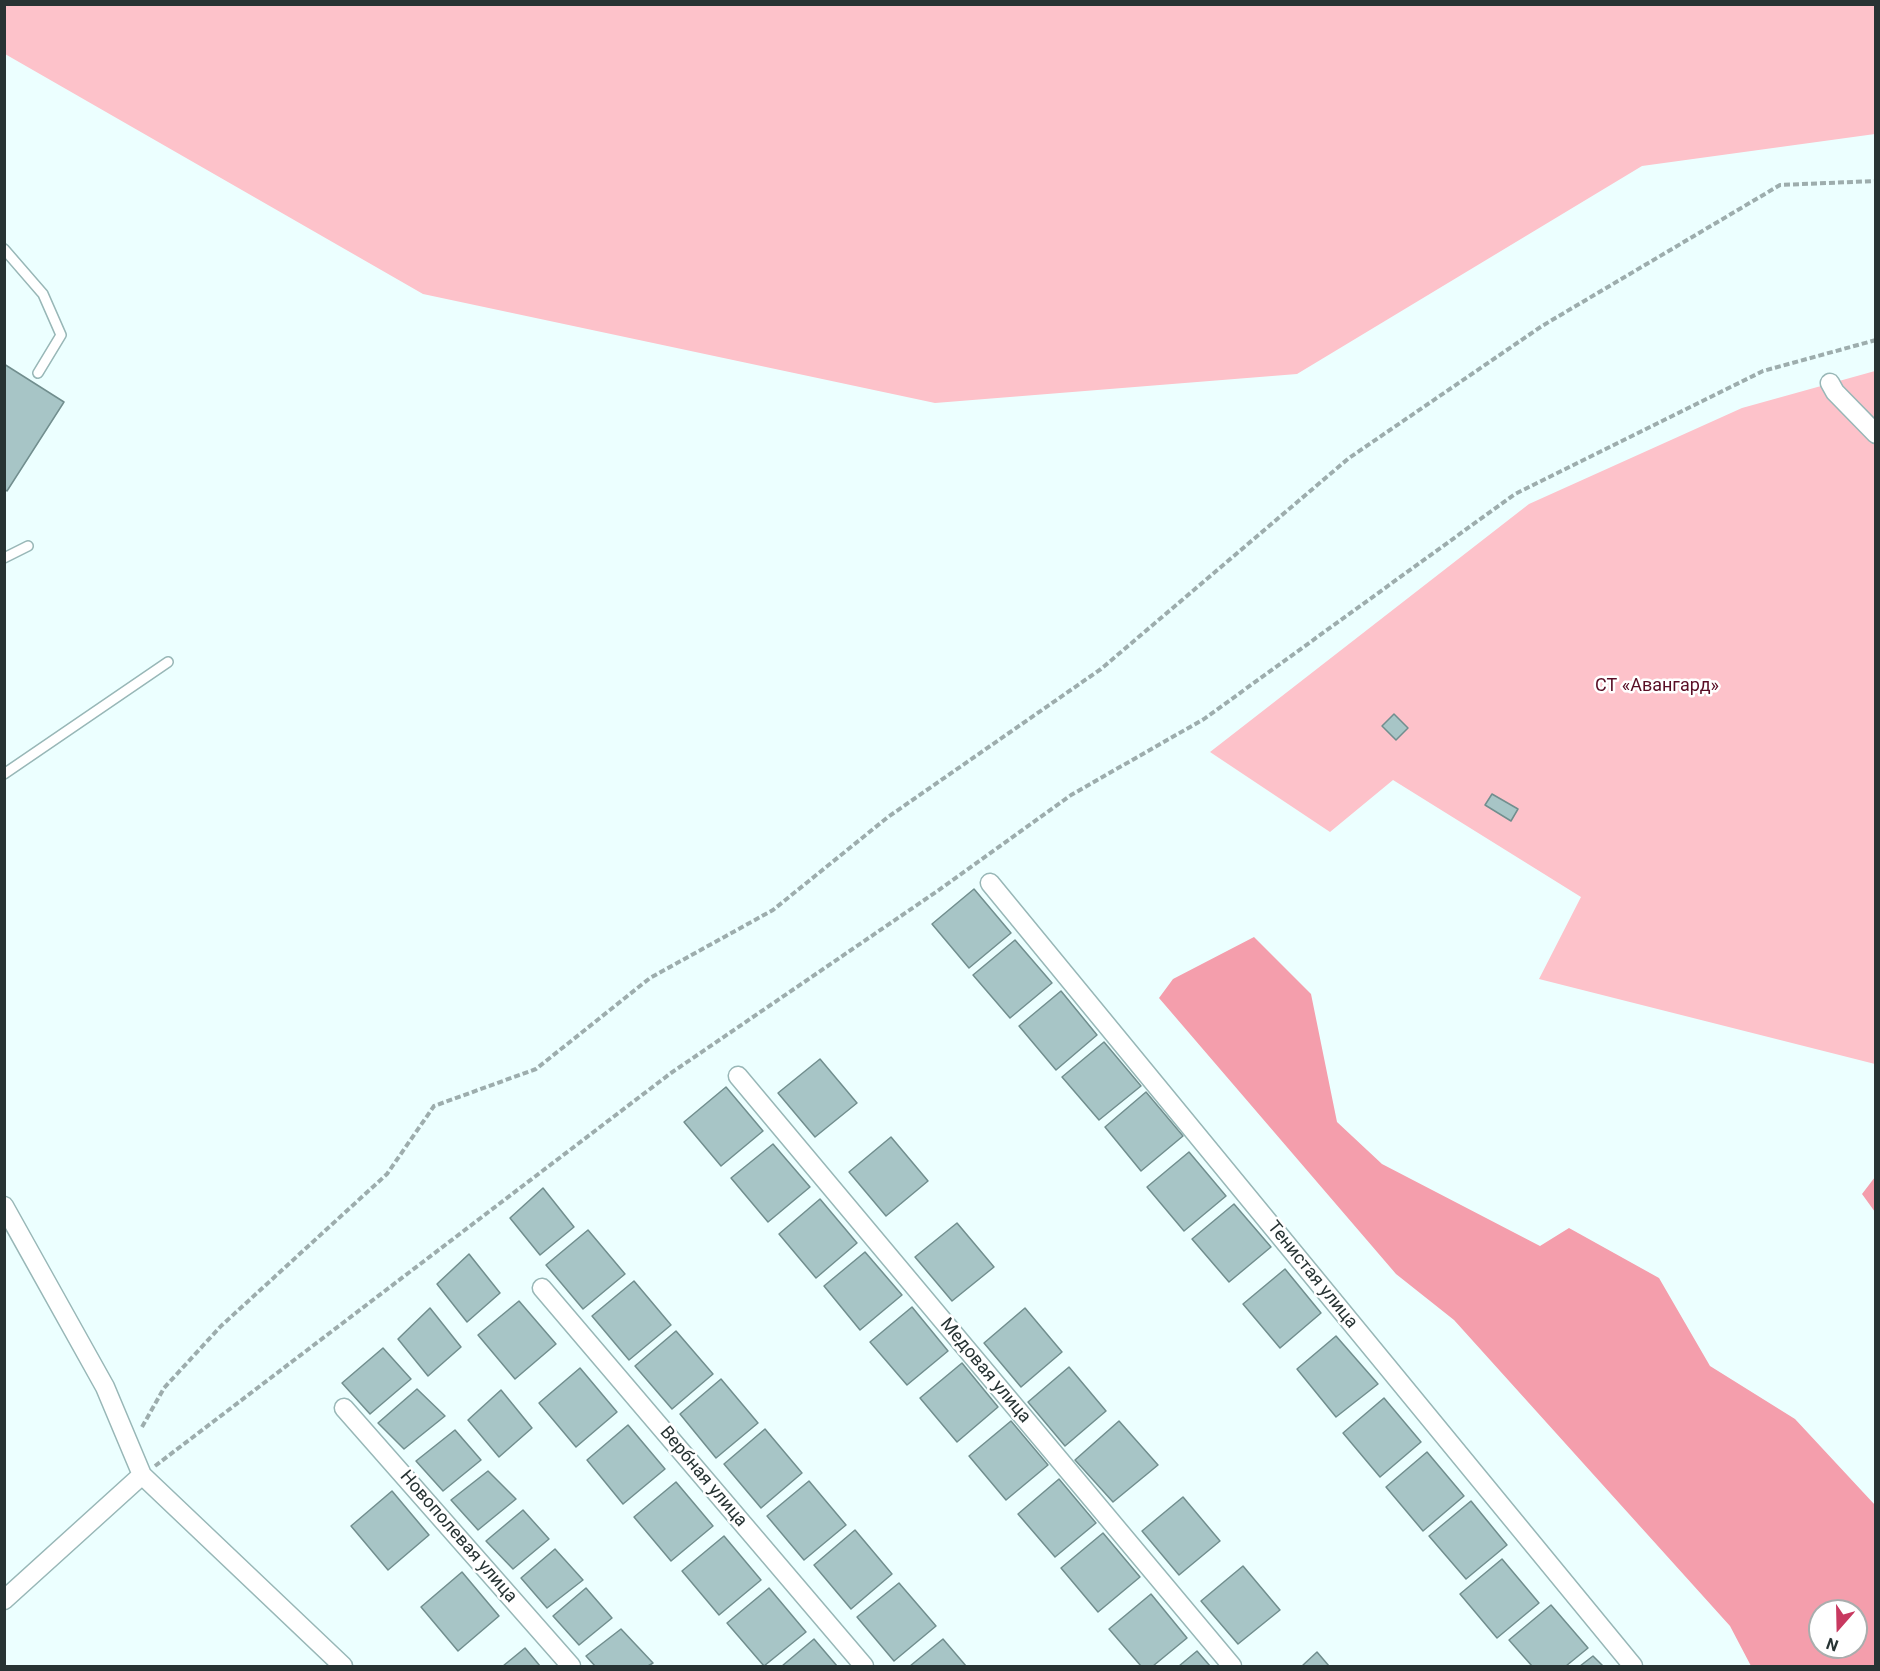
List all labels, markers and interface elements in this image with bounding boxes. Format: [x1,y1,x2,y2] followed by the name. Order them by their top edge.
[1595,675,1719,697] park label: СТ «Авангард»
[1262,1217,1362,1333] street label: Тенистая улица
[935,1314,1035,1428] street label: Медовая улица
[655,1422,751,1532] street label: Вербная улица
[395,1467,521,1607] street label: Новополевая улица
[1808,1599,1868,1659] north arrow
[1824,1634,1841,1655] text: N

